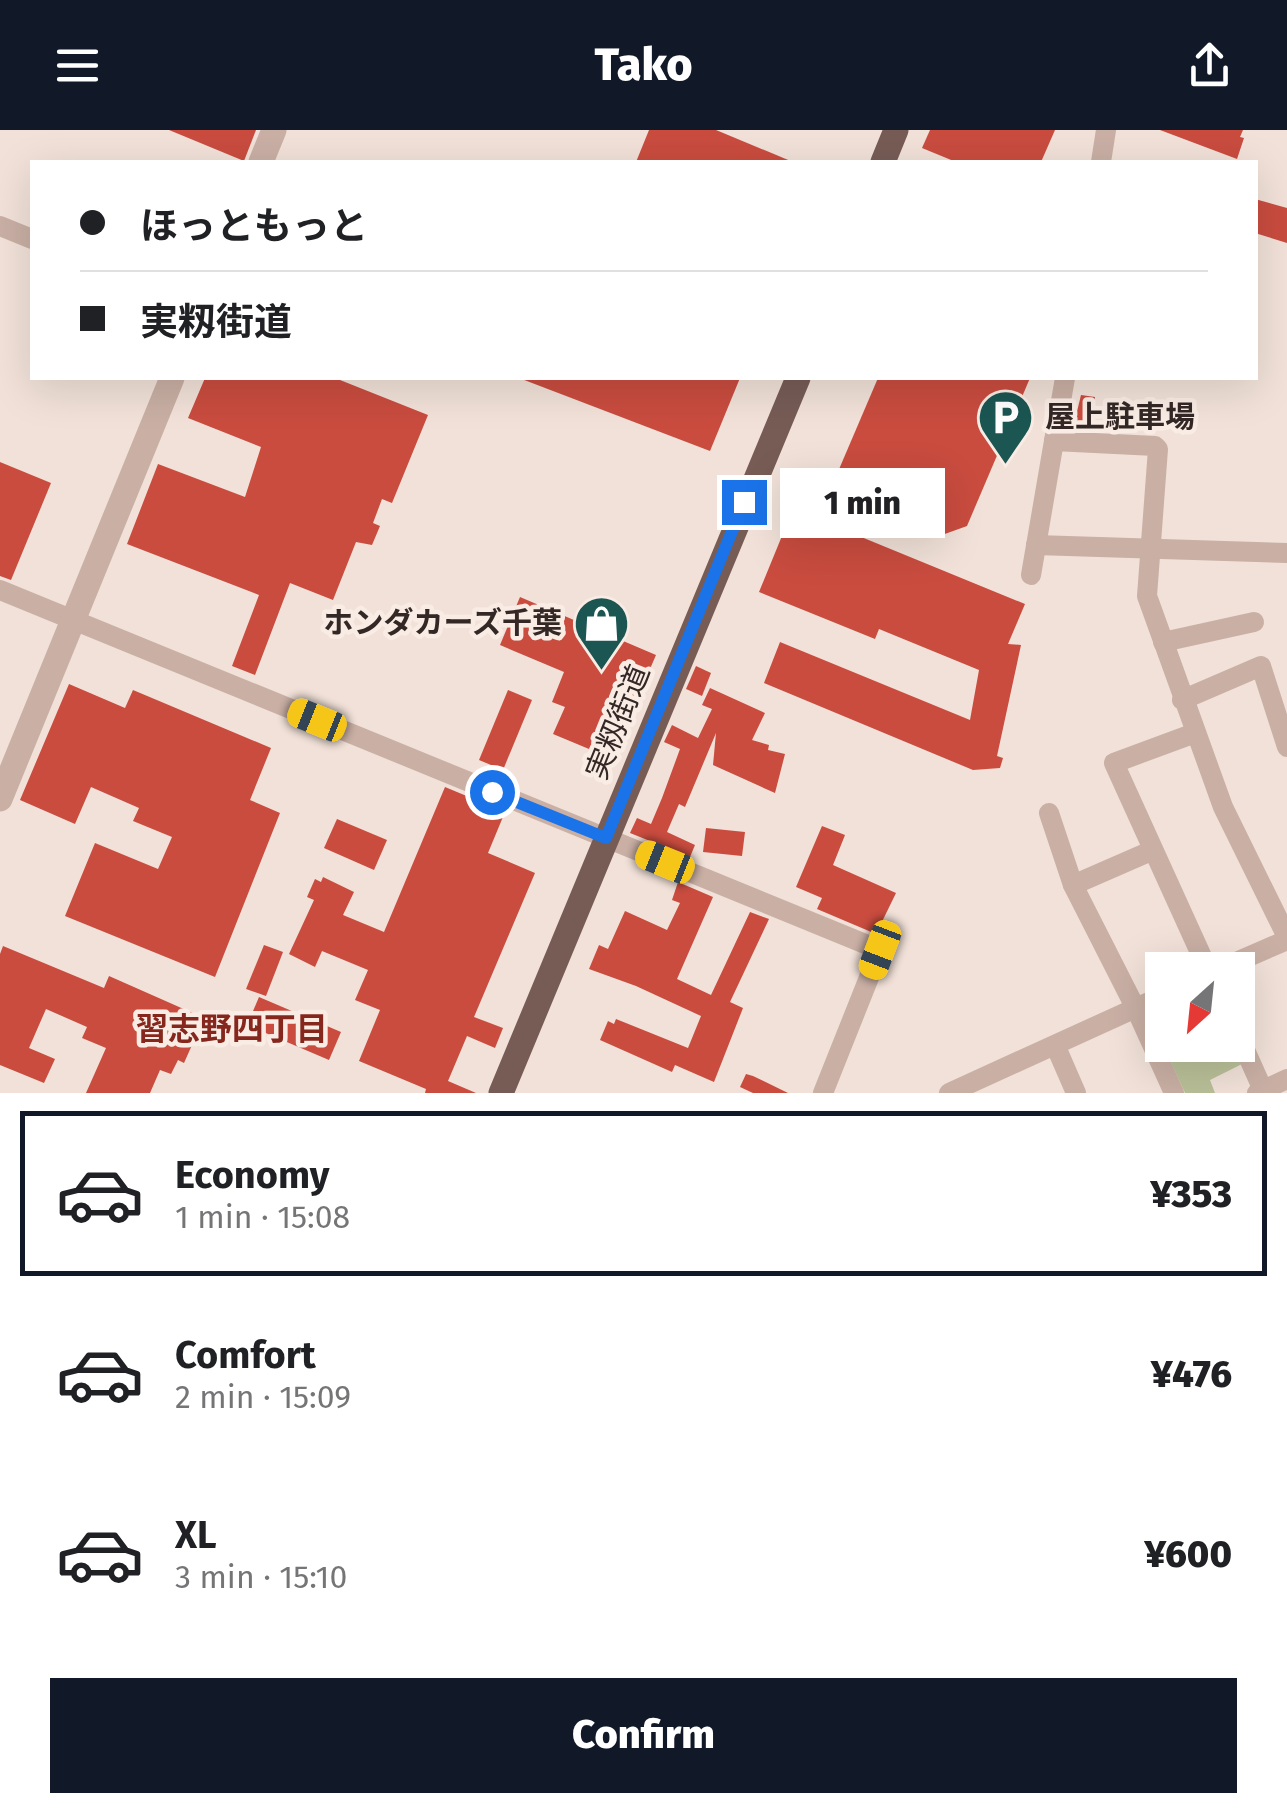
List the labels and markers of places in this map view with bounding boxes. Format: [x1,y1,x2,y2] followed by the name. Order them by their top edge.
[976,387,1036,466] parking icon: 屋上駐車場
[1045,399,1195,435] place label: 屋上駐車場
[571,593,631,672] shop icon: ホンダカーズ千葉
[324,605,562,641] place label: ホンダカーズ千葉

